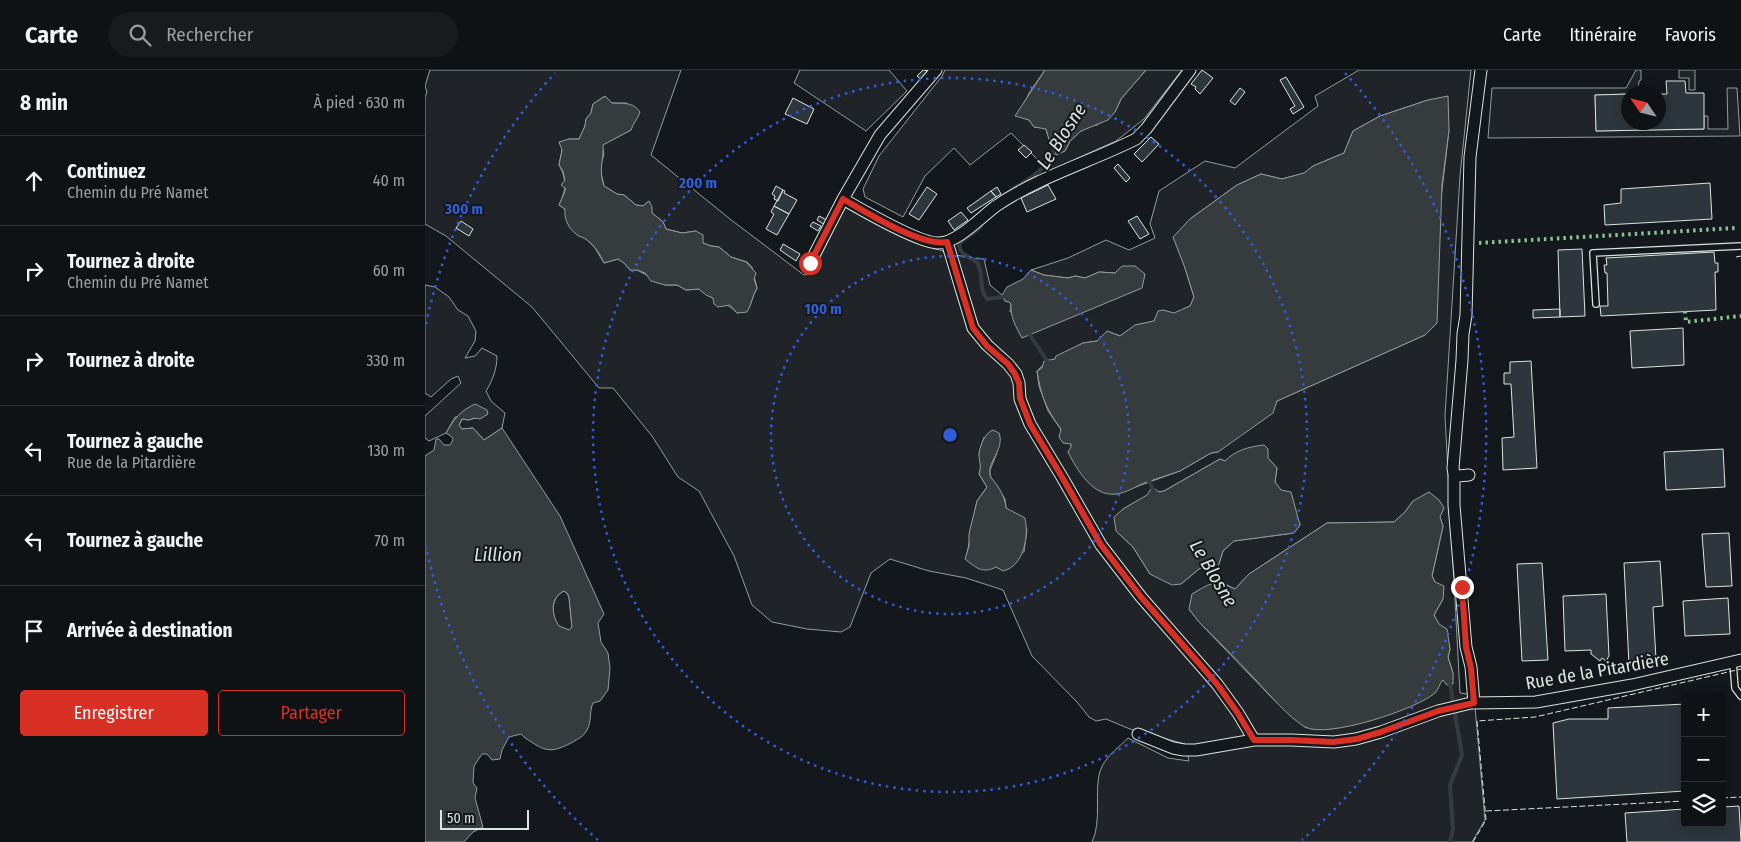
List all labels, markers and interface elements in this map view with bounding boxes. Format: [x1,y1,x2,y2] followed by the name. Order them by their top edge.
[108,12,458,57] search box
[25,21,78,49] text: Carte
[126,21,154,49] icon: search
[166,23,253,46] text: Rechercher
[1503,24,1541,46] text: Carte
[1569,24,1637,46] text: Itinéraire
[1665,24,1716,46] text: Favoris
[1621,85,1666,130] north arrow
[20,90,68,116] text: 8 min
[313,93,405,112] text: À pied · 630 m
[1032,99,1091,173] water label: Le Blosne
[67,160,146,183] text: Continuez
[20,167,48,195] icon: ahead
[373,171,405,190] text: 40 m
[678,174,717,192] text: 200 m
[67,183,208,202] text: Chemin du Pré Namet
[444,200,483,218] text: 300 m
[67,250,195,273] text: Tournez à droite
[799,252,822,275] route start
[20,257,48,285] icon: right
[373,261,405,280] text: 60 m
[67,273,208,292] text: Chemin du Pré Namet
[804,300,842,318] text: 100 m
[20,347,48,375] icon: right
[67,349,195,372] text: Tournez à droite
[366,351,405,370] text: 330 m
[941,426,959,444] centre of rings
[67,430,203,453] text: Tournez à gauche
[20,437,48,465] icon: left
[367,441,405,460] text: 130 m
[67,453,196,472] text: Rue de la Pitardière
[20,527,48,555] icon: left
[67,529,203,552] text: Tournez à gauche
[374,531,405,550] text: 70 m
[1185,536,1242,611] water label: Le Blosne
[474,543,522,566] water label: Lillion
[1451,576,1474,599] route end
[20,617,48,645] icon: arrive
[67,619,233,642] text: Arrivée à destination
[1524,648,1670,694] street label: Rue de la Pitardière
[20,690,208,736] button: Enregistrer
[218,690,405,736] button: Partager
[1681,692,1726,827] map controls
[1681,692,1726,737] button: +
[1681,737,1726,782] button: −
[1681,782,1726,827] button: layers
[440,807,529,830] scale bar
[447,810,475,827] text: 50 m

